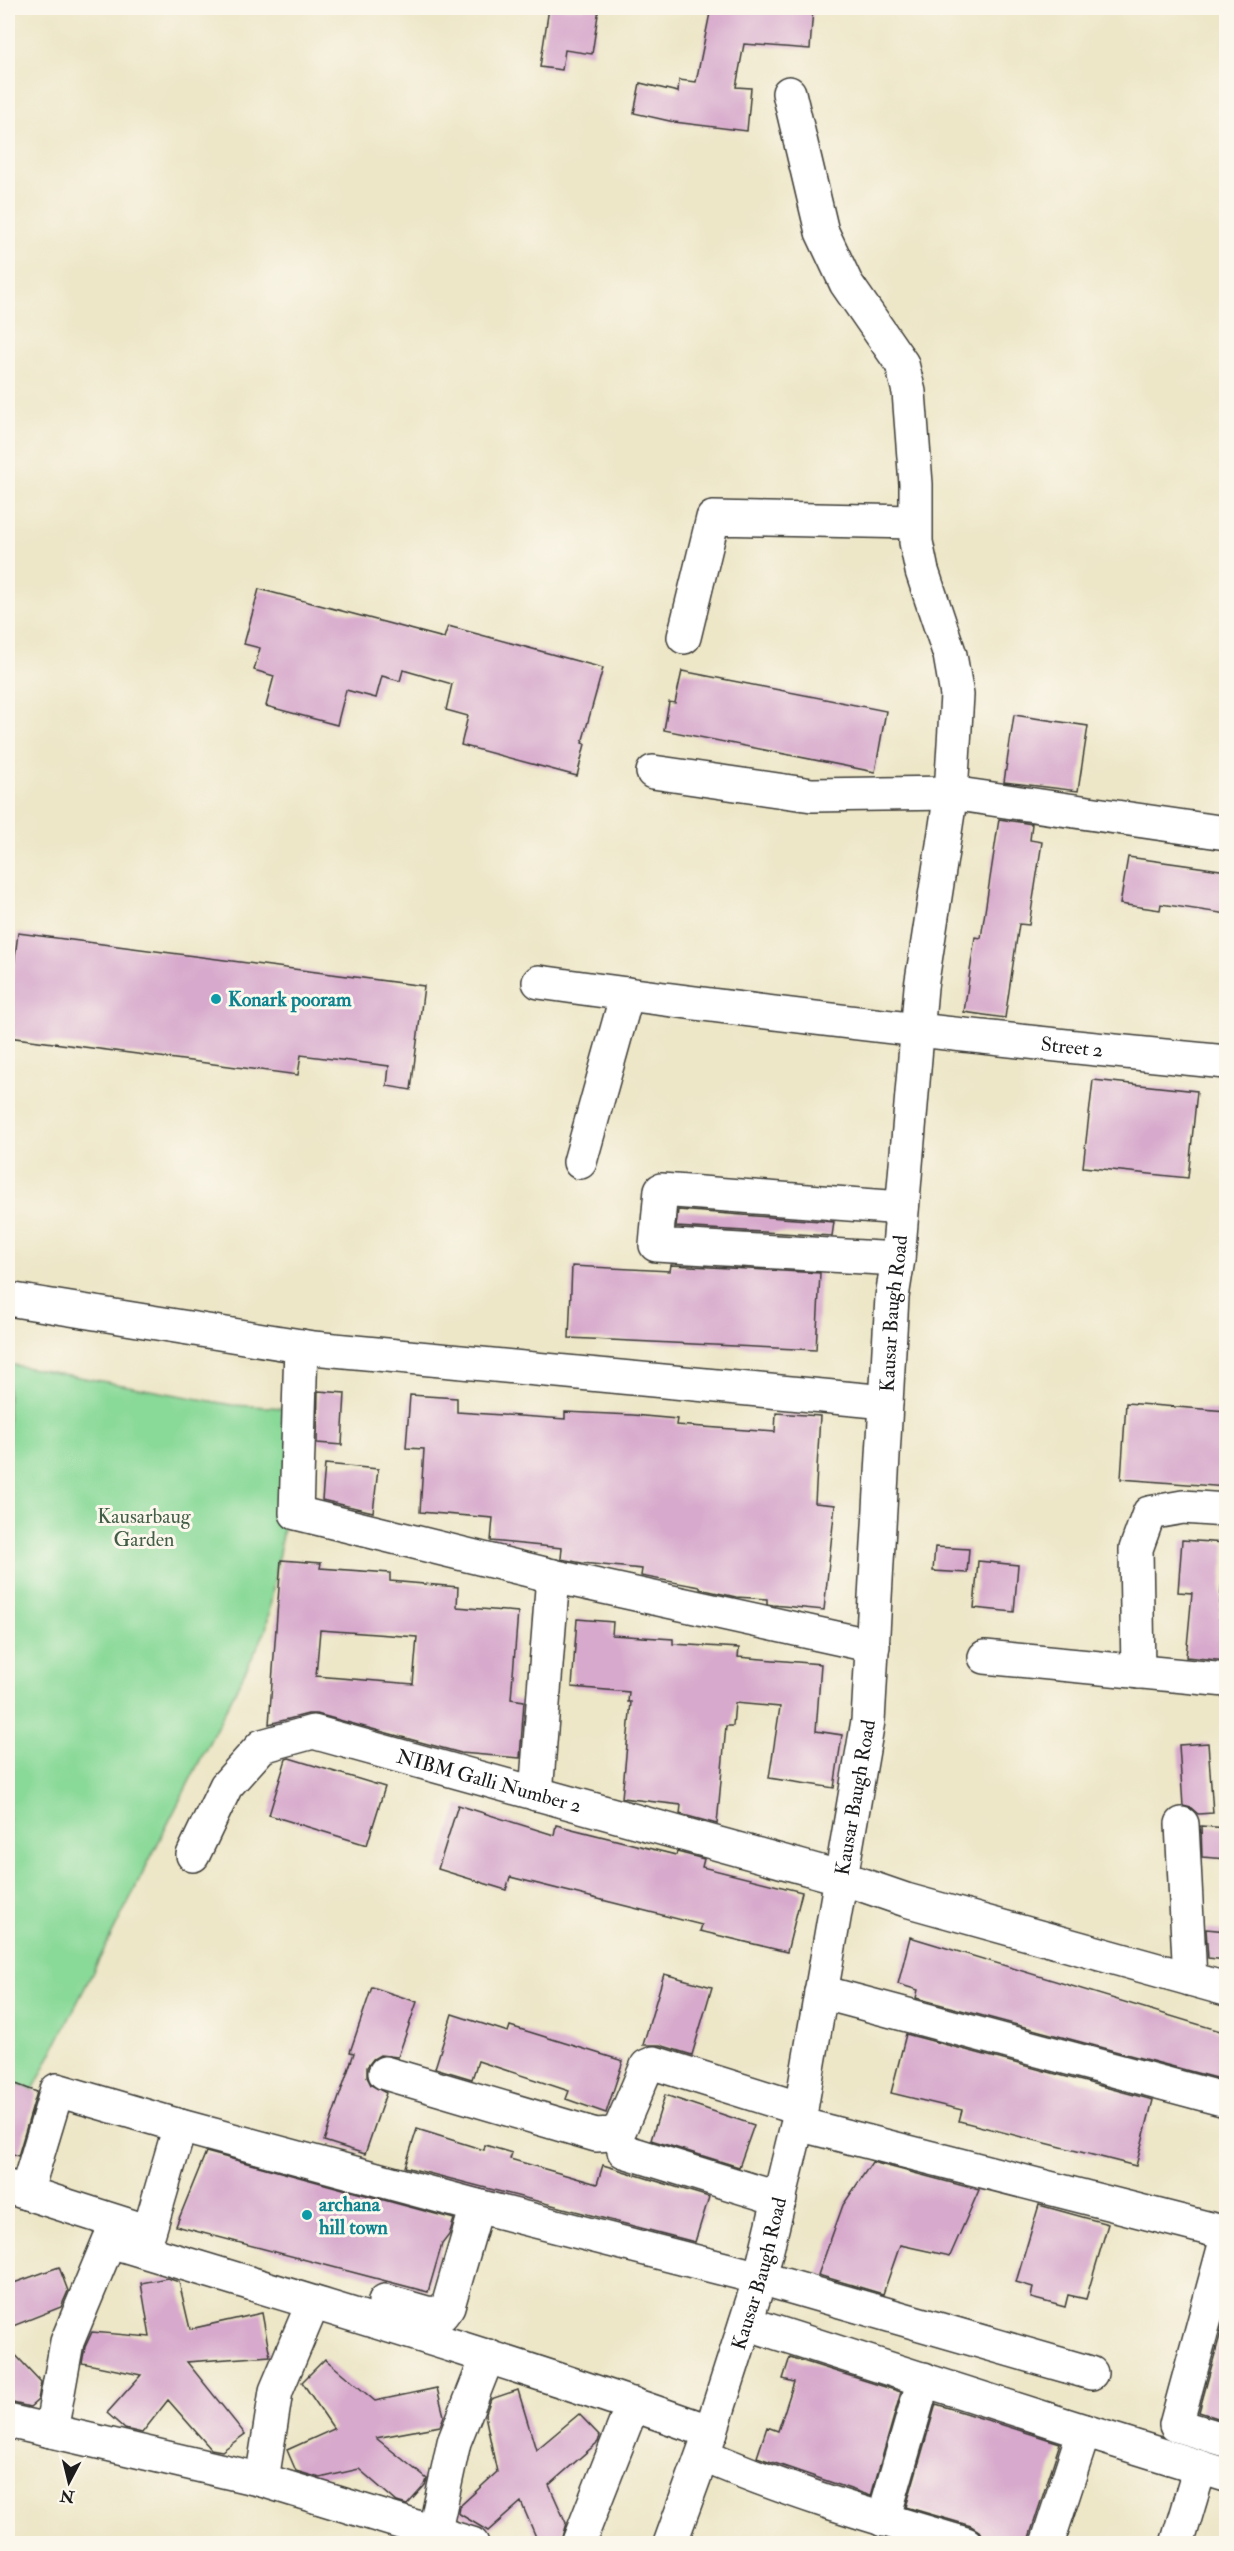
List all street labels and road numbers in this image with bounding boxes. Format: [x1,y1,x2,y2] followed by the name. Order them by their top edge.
[1040,1031,1104,1063] street label: Street 2
[875,1234,913,1392] street label: Kausar Baugh Road
[830,1718,881,1877] street label: Kausar Baugh Road
[394,1744,584,1819] street label: NIBM Galli Number 2
[726,2194,792,2353] street label: Kausar Baugh Road

